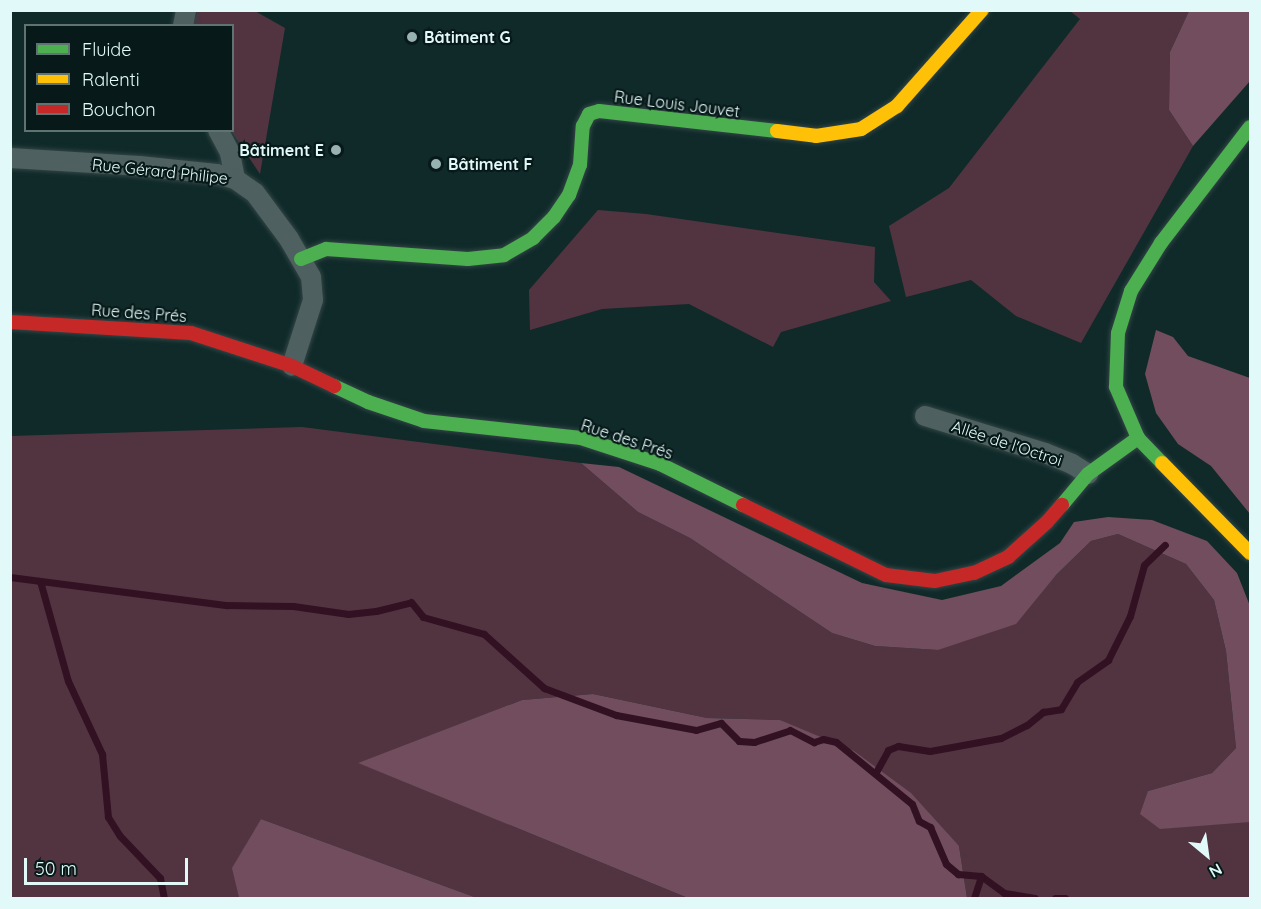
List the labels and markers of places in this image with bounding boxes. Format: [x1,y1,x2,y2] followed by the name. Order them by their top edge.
[424,27,511,47] place label: Bâtiment G
[405,30,419,44] marker: Bâtiment G
[239,140,324,160] place label: Bâtiment E
[329,143,343,157] marker: Bâtiment E
[448,154,533,174] place label: Bâtiment F
[429,157,443,171] marker: Bâtiment F

